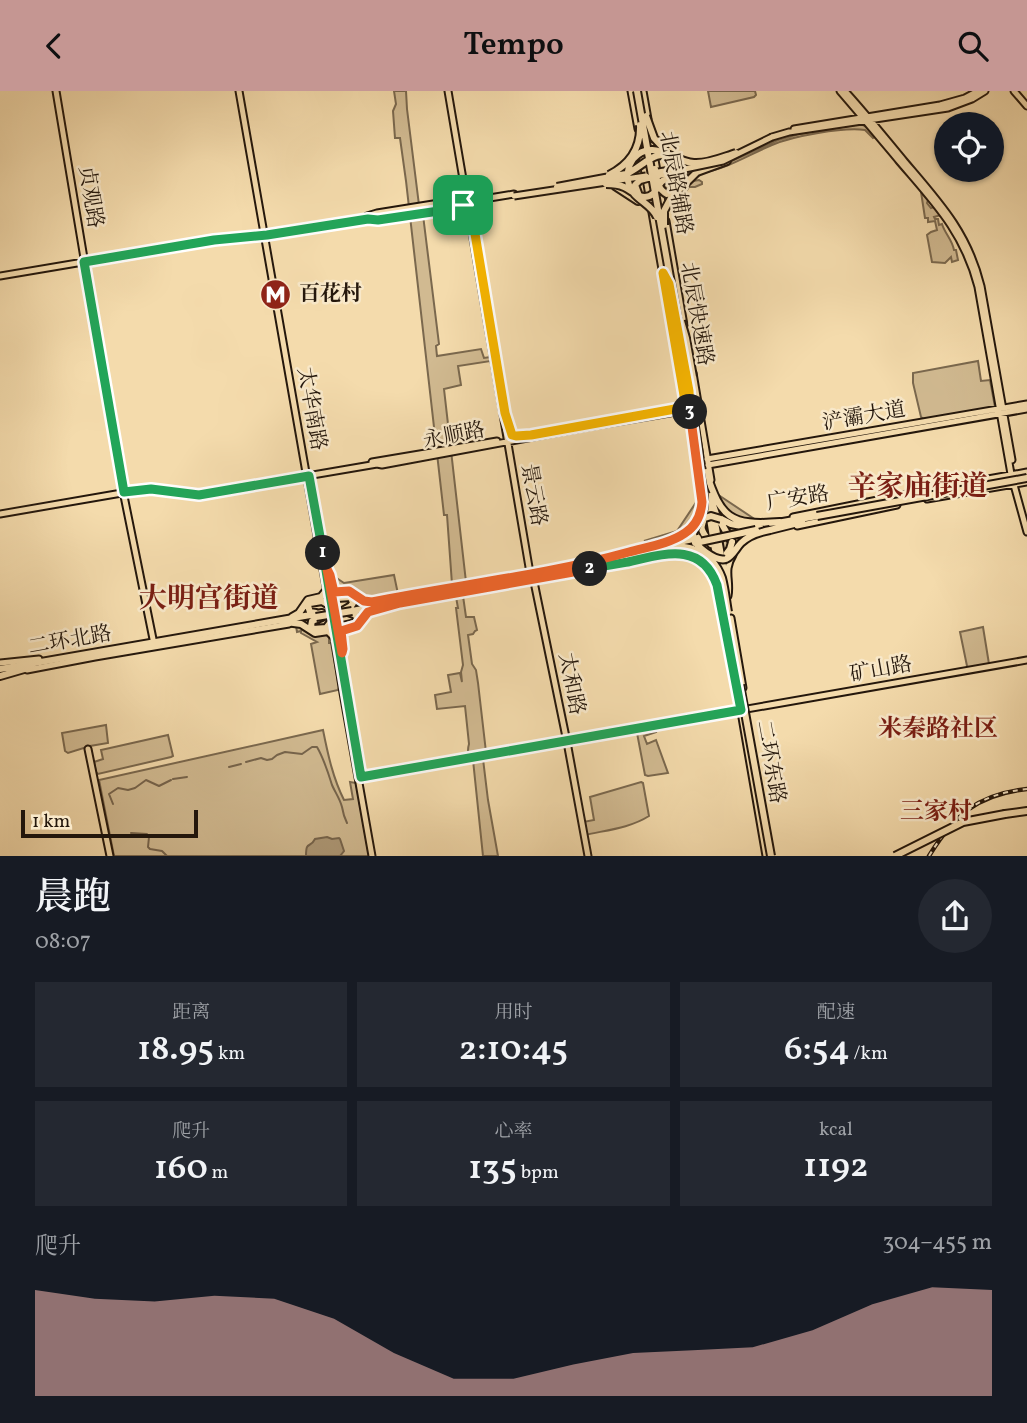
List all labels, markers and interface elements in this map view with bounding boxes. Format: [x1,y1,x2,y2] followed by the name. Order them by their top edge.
[463,24,564,68] text: Tempo
[35,27,73,65] icon: back
[954,27,992,65] icon: search
[934,112,1004,182] map controls
[934,112,1004,182] button: locate
[652,129,698,237] street label: 北辰路辅路
[71,164,109,230] street label: 贞观路
[433,175,493,235] pin
[444,186,482,224] icon: arrive
[673,260,719,368] street label: 北辰快速路
[259,277,293,311] metro station icon: 百花村
[299,280,362,309] place label: 百花村
[289,365,333,453] street label: 太华南路
[672,395,708,429] pin: 3
[820,395,908,439] street label: 浐灞大道
[685,398,694,424] text: 3
[420,416,488,456] street label: 永顺路
[513,461,553,529] street label: 景云路
[848,468,988,507] district label: 辛家庙街道
[765,480,831,518] street label: 广安路
[306,535,340,571] pin: 1
[319,539,326,565] text: 1
[572,552,608,587] pin: 2
[585,555,594,581] text: 2
[139,580,279,619] district label: 大明宫街道
[26,619,114,663] street label: 二环北路
[551,650,591,718] street label: 太和路
[847,650,915,690] street label: 矿山路
[878,713,998,747] district label: 米秦路社区
[748,718,792,806] street label: 二环东路
[900,796,972,830] district label: 三家村
[21,807,198,839] scale bar
[32,809,70,835] text: 1 km
[35,873,111,926] text: 晨跑
[918,879,992,953] button: share
[35,926,91,958] text: 08:07
[172,1000,210,1026] text: 距离
[494,1000,533,1026] text: 用时
[817,1000,855,1026] text: 配速
[137,1026,214,1074] text: 18.95
[459,1026,568,1074] text: 2:10:45
[784,1026,850,1074] text: 6:54
[214,1041,245,1067] text: km
[850,1041,888,1067] text: /km
[819,1117,853,1143] text: kcal
[172,1119,210,1145] text: 爬升
[494,1119,533,1145] text: 心率
[803,1143,868,1191] text: 1192
[154,1145,208,1193] text: 160
[468,1145,517,1193] text: 135
[208,1160,228,1186] text: m
[517,1160,559,1186] text: bpm
[883,1227,992,1259] text: 304–455 m
[35,1231,81,1263] text: 爬升

